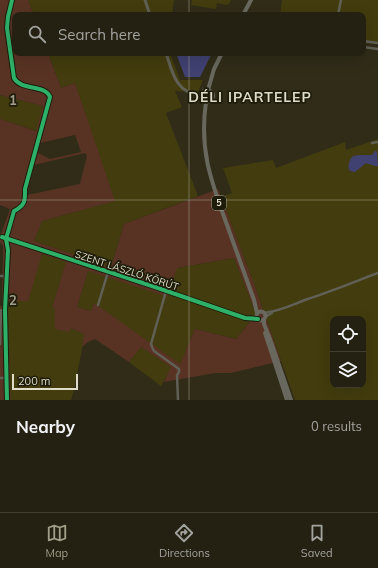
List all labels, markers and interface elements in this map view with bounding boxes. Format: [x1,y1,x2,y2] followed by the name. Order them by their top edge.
[12,12,366,56] search box
[26,23,48,45] icon: search
[58,25,140,44] text: Search here
[188,88,312,106] district label: DÉLI IPARTELEP
[9,92,17,108] text: 1
[212,196,226,210] road number: 5
[73,248,180,293] street label: SZENT LÁSZLÓ KÖRÚT
[9,292,17,308] text: 2
[330,316,366,388] map controls
[330,316,366,352] button: locate
[330,352,366,388] button: layers
[12,372,78,391] scale bar
[18,374,50,388] text: 200 m
[16,416,75,437] text: Nearby
[311,418,362,434] text: 0 results
[45,522,68,560] tab: Map
[159,522,210,560] tab: Directions
[301,522,333,560] tab: Saved

